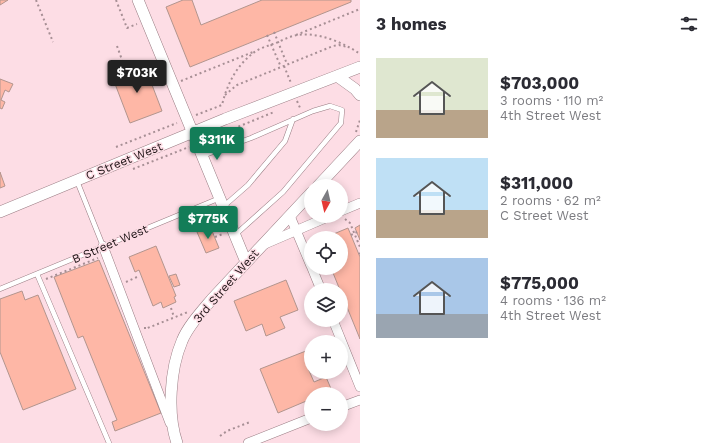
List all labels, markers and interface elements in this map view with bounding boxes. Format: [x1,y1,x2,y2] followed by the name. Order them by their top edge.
[678,13,700,35] icon: filters
[376,14,447,34] text: 3 homes
[109,60,165,94] pin: $703K
[117,65,157,80] text: $703K
[500,73,579,93] text: $703,000
[408,74,456,122] icon: home
[500,93,603,108] text: 3 rooms · 110 m²
[500,108,601,123] text: 4th Street West
[189,127,245,161] pin: $311K
[199,132,235,147] text: $311K
[84,139,164,183] street label: C Street West
[500,173,573,193] text: $311,000
[408,174,456,222] icon: home
[304,179,348,223] north arrow
[304,179,348,431] map controls
[500,193,601,208] text: 2 rooms · 62 m²
[180,206,236,240] pin: $775K
[500,208,588,223] text: C Street West
[188,211,228,226] text: $775K
[70,222,150,266] street label: B Street West
[304,231,348,275] button: locate
[190,246,262,326] street label: 3rd Street West
[500,273,579,293] text: $775,000
[408,274,456,322] icon: home
[304,283,348,327] button: layers
[500,293,606,308] text: 4 rooms · 136 m²
[500,308,601,323] text: 4th Street West
[304,335,348,379] button: +
[304,387,348,431] button: −

